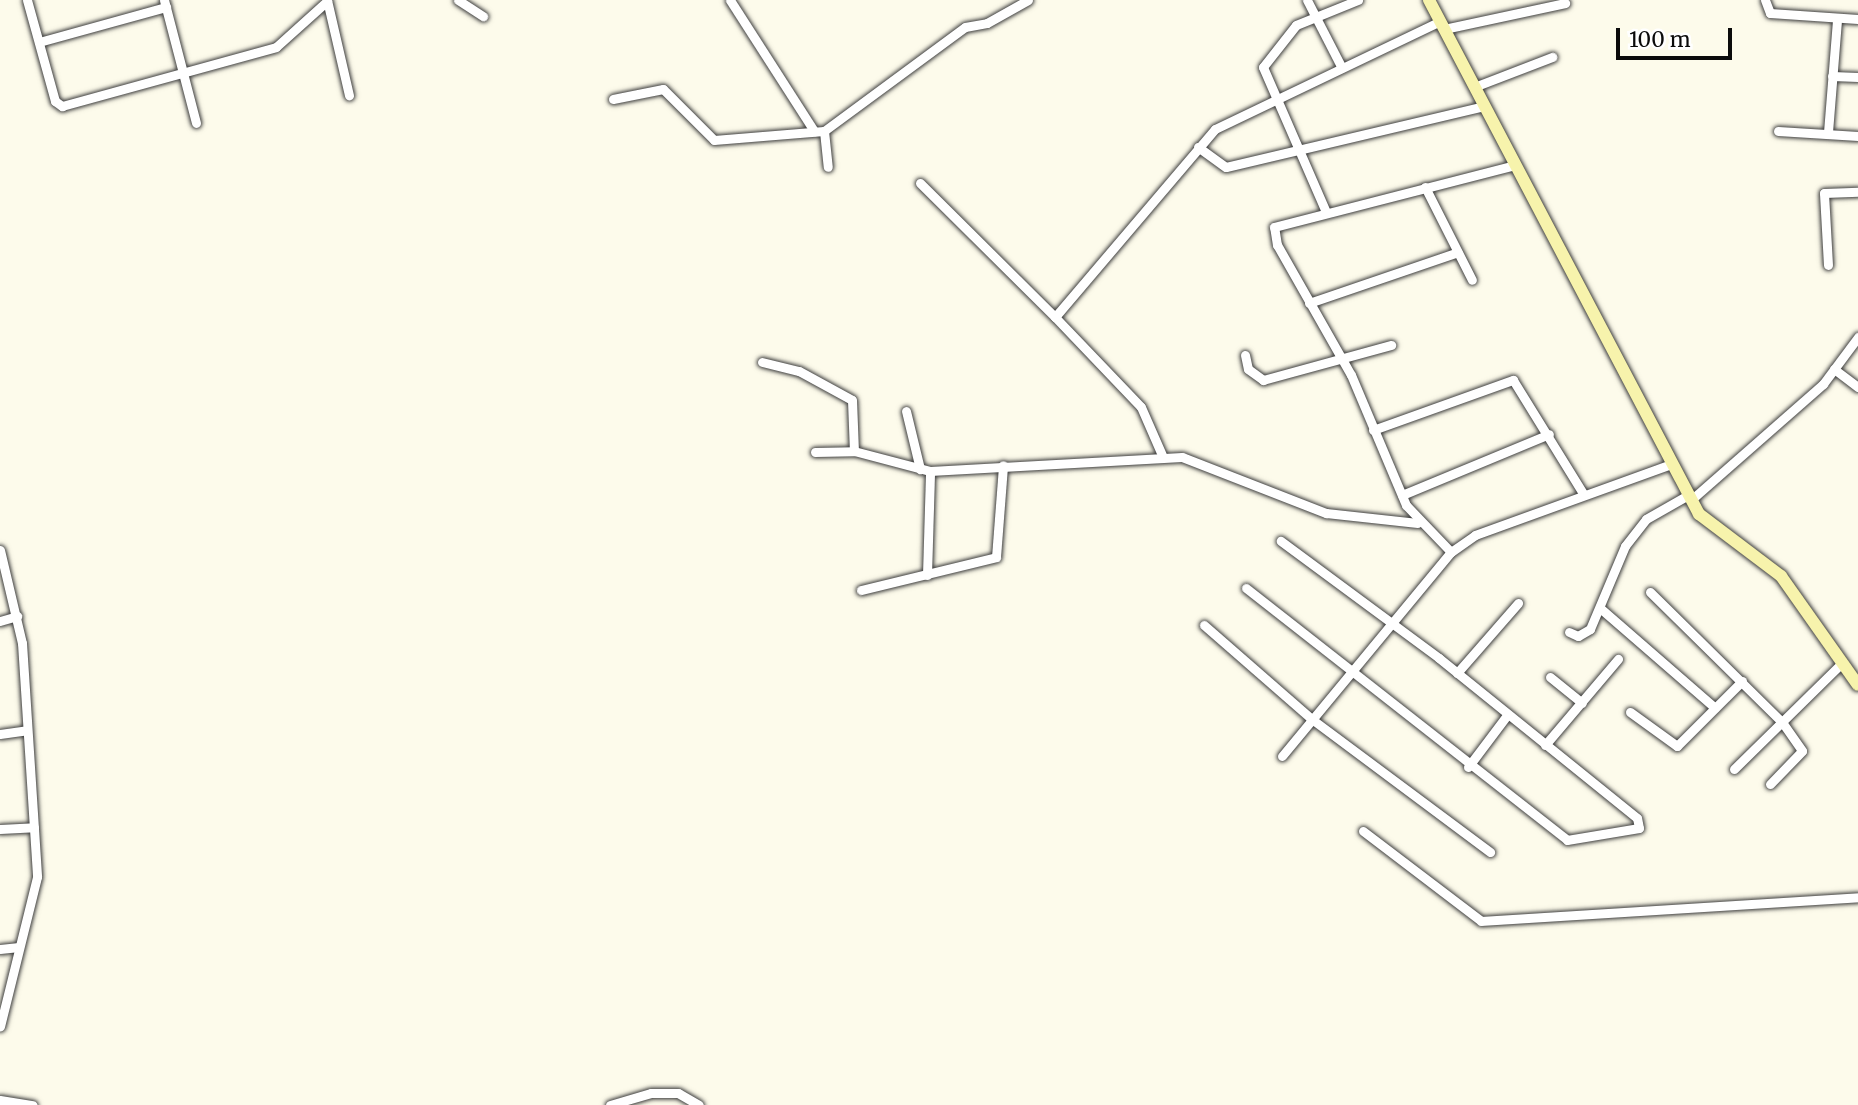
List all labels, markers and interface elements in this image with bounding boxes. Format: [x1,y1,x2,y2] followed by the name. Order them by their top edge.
[1620,14,1736,58] scale bar
[1629,26,1691,53] text: 100 m

